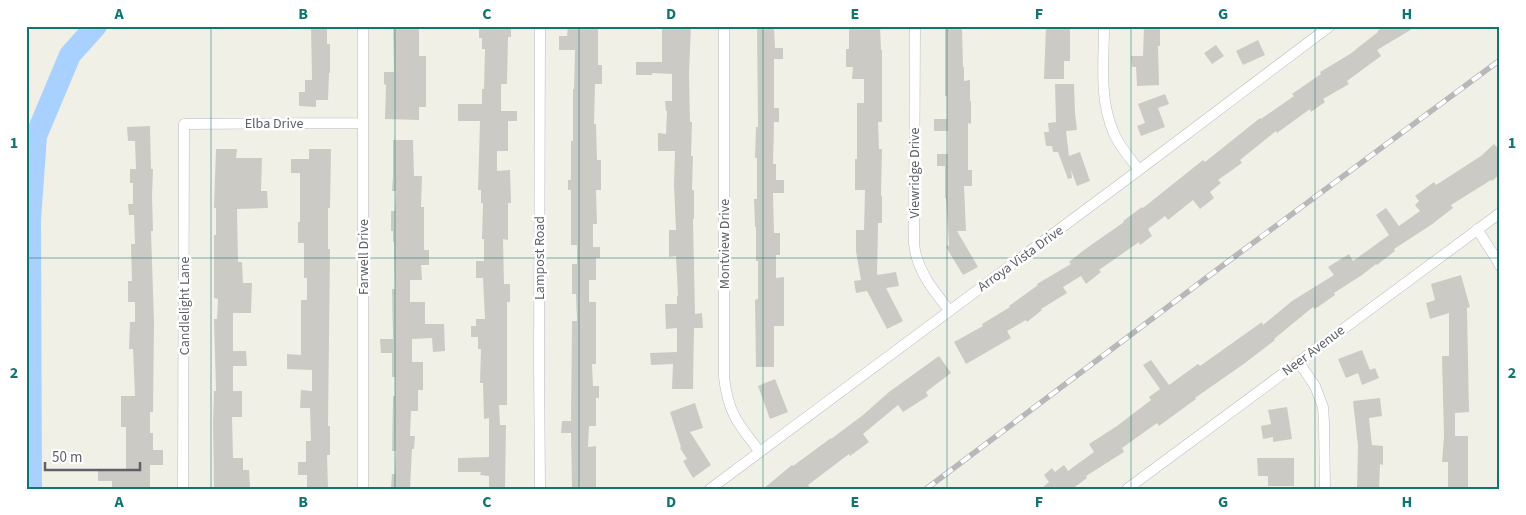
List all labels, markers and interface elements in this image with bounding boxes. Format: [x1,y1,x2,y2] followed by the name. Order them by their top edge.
[113,3,124,25] text: A
[298,3,308,25] text: B
[482,3,492,25] text: C
[666,3,676,25] text: D
[851,3,859,25] text: E
[1035,3,1043,25] text: F
[1218,3,1228,25] text: G
[1402,3,1412,25] text: H
[245,114,303,134] street label: Elba Drive
[905,128,925,218] street label: Viewridge Drive
[10,132,18,154] text: 1
[1508,132,1516,154] text: 1
[715,199,735,289] street label: Montview Drive
[530,216,550,300] street label: Lampost Road
[354,219,374,295] street label: Farwell Drive
[974,221,1068,297] street label: Arroya Vista Drive
[175,257,195,355] street label: Candlelight Lane
[1278,321,1349,381] street label: Neer Avenue
[10,362,18,384] text: 2
[1508,362,1516,384] text: 2
[45,440,140,472] scale bar
[52,447,82,468] text: 50 m
[113,491,124,513] text: A
[298,491,308,513] text: B
[482,491,492,513] text: C
[666,491,676,513] text: D
[851,491,859,513] text: E
[1035,491,1043,513] text: F
[1218,491,1228,513] text: G
[1402,491,1412,513] text: H

